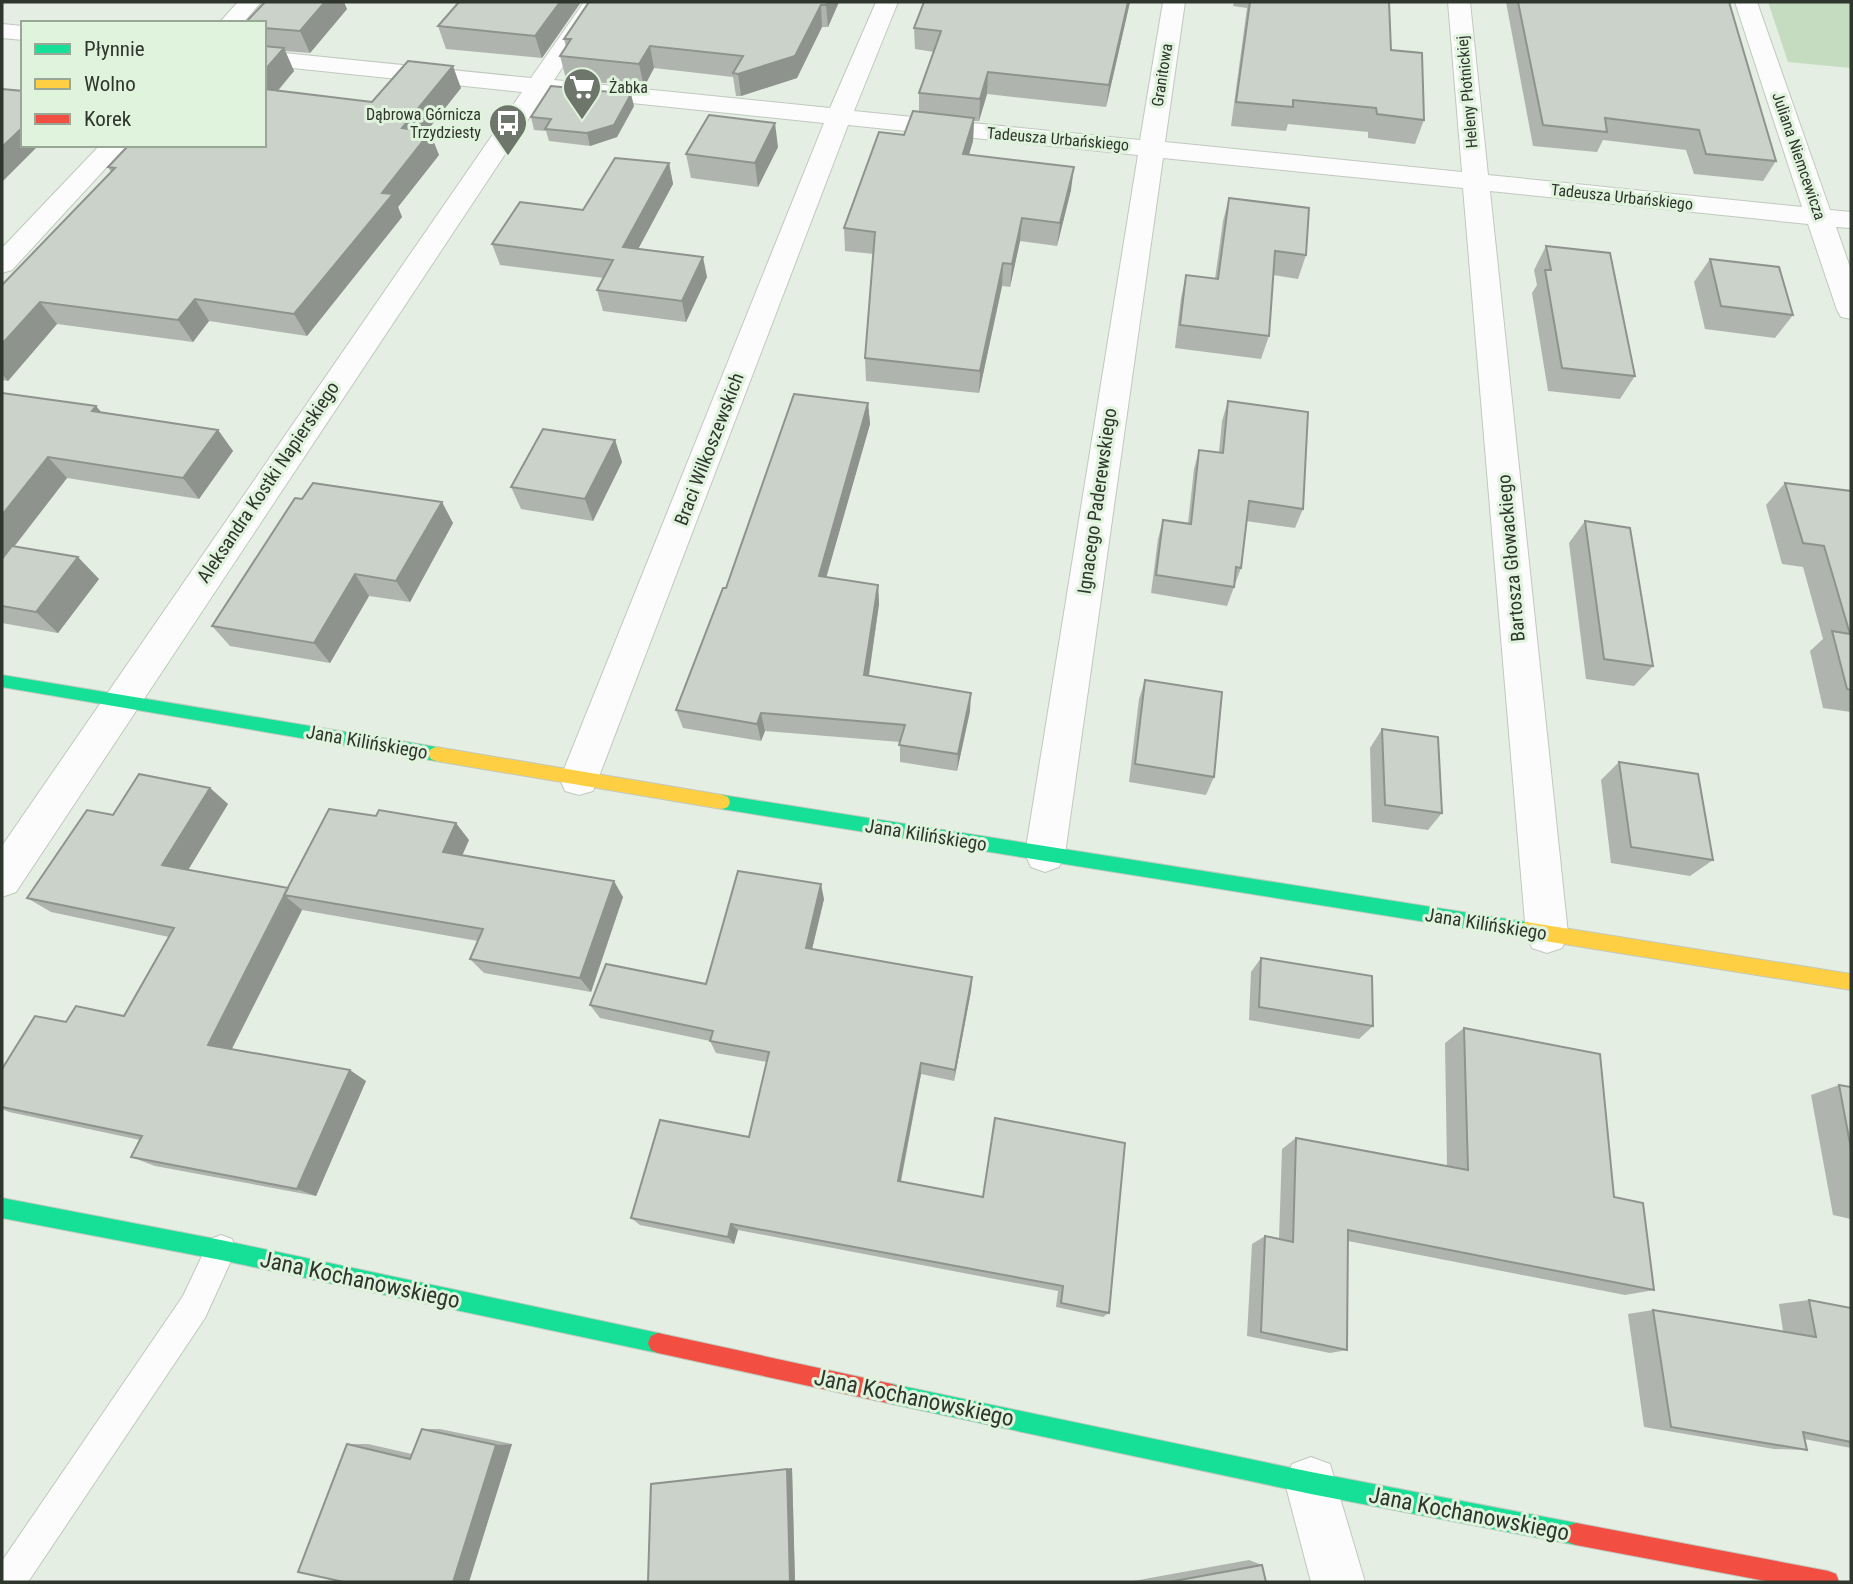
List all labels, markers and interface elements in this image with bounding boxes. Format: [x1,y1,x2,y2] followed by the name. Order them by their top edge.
[21,21,266,147] legend
[1453,35,1481,149] street label: Heleny Płotnickiej
[84,37,145,61] text: Płynnie
[1148,42,1176,108] street label: Granitowa
[561,66,603,121] supermarket icon: Żabka
[84,72,136,96] text: Wolno
[609,78,648,97] place label: Żabka
[1768,90,1830,222] street label: Juliana Niemcewicza
[487,102,529,157] bus stop icon: Dąbrowa Górnicza Trzydziesty
[366,105,481,142] place label: Dąbrowa Górnicza Trzydziesty
[84,107,132,131] text: Korek
[986,123,1130,155] street label: Tadeusza Urbańskiego
[1550,180,1694,214] street label: Tadeusza Urbańskiego
[669,370,749,528] street label: Braci Wilkoszewskich
[192,377,344,587] street label: Aleksandra Kostki Napierskiego
[1073,407,1121,595] street label: Ignacego Paderewskiego
[1492,473,1530,643] street label: Bartosza Głowackiego
[304,720,430,764] street label: Jana Kilińskiego
[863,814,989,856] street label: Jana Kilińskiego
[1423,903,1549,945] street label: Jana Kilińskiego
[258,1246,462,1314] street label: Jana Kochanowskiego
[812,1364,1016,1432] street label: Jana Kochanowskiego
[1367,1481,1571,1547] street label: Jana Kochanowskiego

